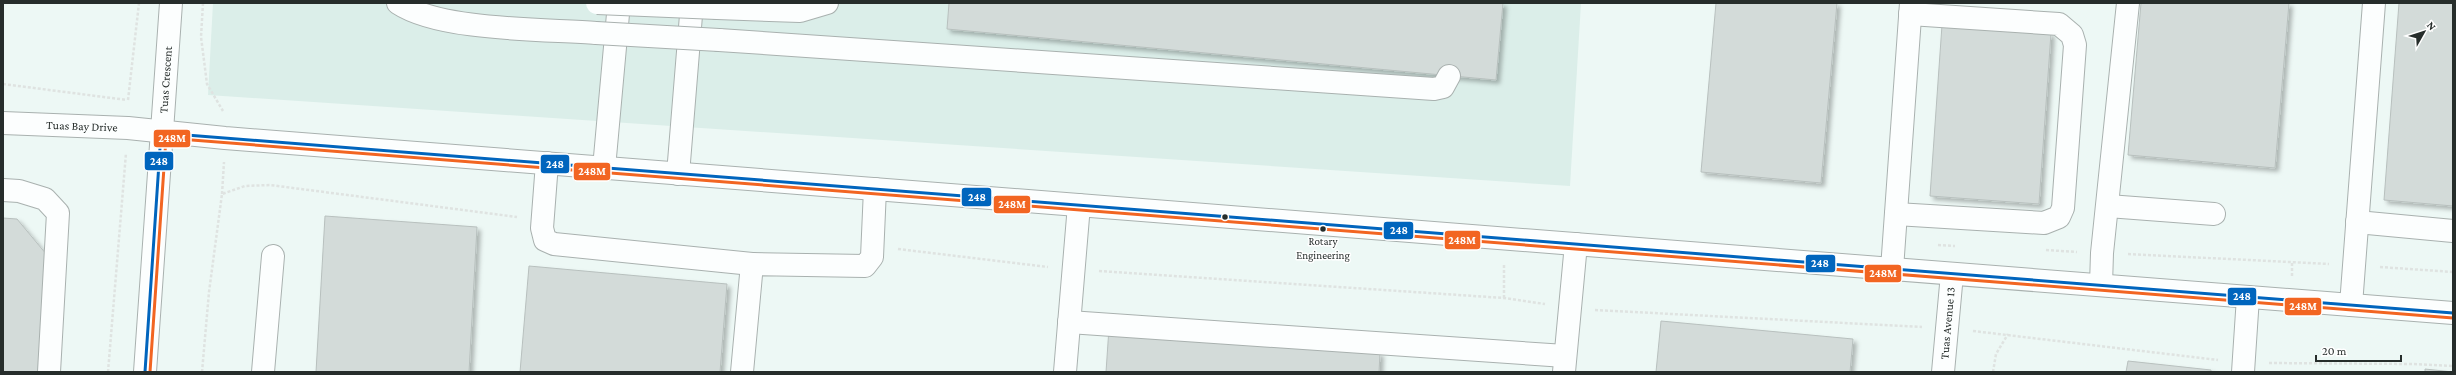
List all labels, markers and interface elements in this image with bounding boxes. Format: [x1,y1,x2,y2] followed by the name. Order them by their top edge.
[2404,12,2444,52] north arrow
[2425,19,2439,33] text: N
[156,45,175,114] street label: Tuas Crescent
[46,118,118,135] street label: Tuas Bay Drive
[153,129,191,148] line badge: 248M
[158,132,186,144] text: 248M
[144,151,174,171] line badge: 248
[540,154,570,174] line badge: 248
[150,155,168,167] text: 248
[546,158,564,170] text: 248
[573,162,611,181] line badge: 248M
[578,165,606,177] text: 248M
[961,187,992,207] line badge: 248
[968,191,986,203] text: 248
[993,195,1031,214] line badge: 248M
[998,198,1026,210] text: 248M
[1220,212,1230,222] unlabelled marker
[1383,221,1414,240] line badge: 248
[1318,224,1328,234] marker: Rotary Engineering
[1390,224,1408,236] text: 248
[1444,230,1481,250] line badge: 248M
[1448,234,1476,246] text: 248M
[1296,235,1351,262] place label: Rotary Engineering
[1805,254,1836,273] line badge: 248
[1811,257,1829,269] text: 248
[1864,264,1902,283] line badge: 248M
[1869,267,1897,279] text: 248M
[1937,286,1958,360] street label: Tuas Avenue 13
[2227,287,2257,306] line badge: 248
[2233,290,2251,302] text: 248
[2284,297,2322,316] line badge: 248M
[2289,300,2317,312] text: 248M
[2316,337,2401,363] scale bar
[2322,344,2347,358] text: 20 m

